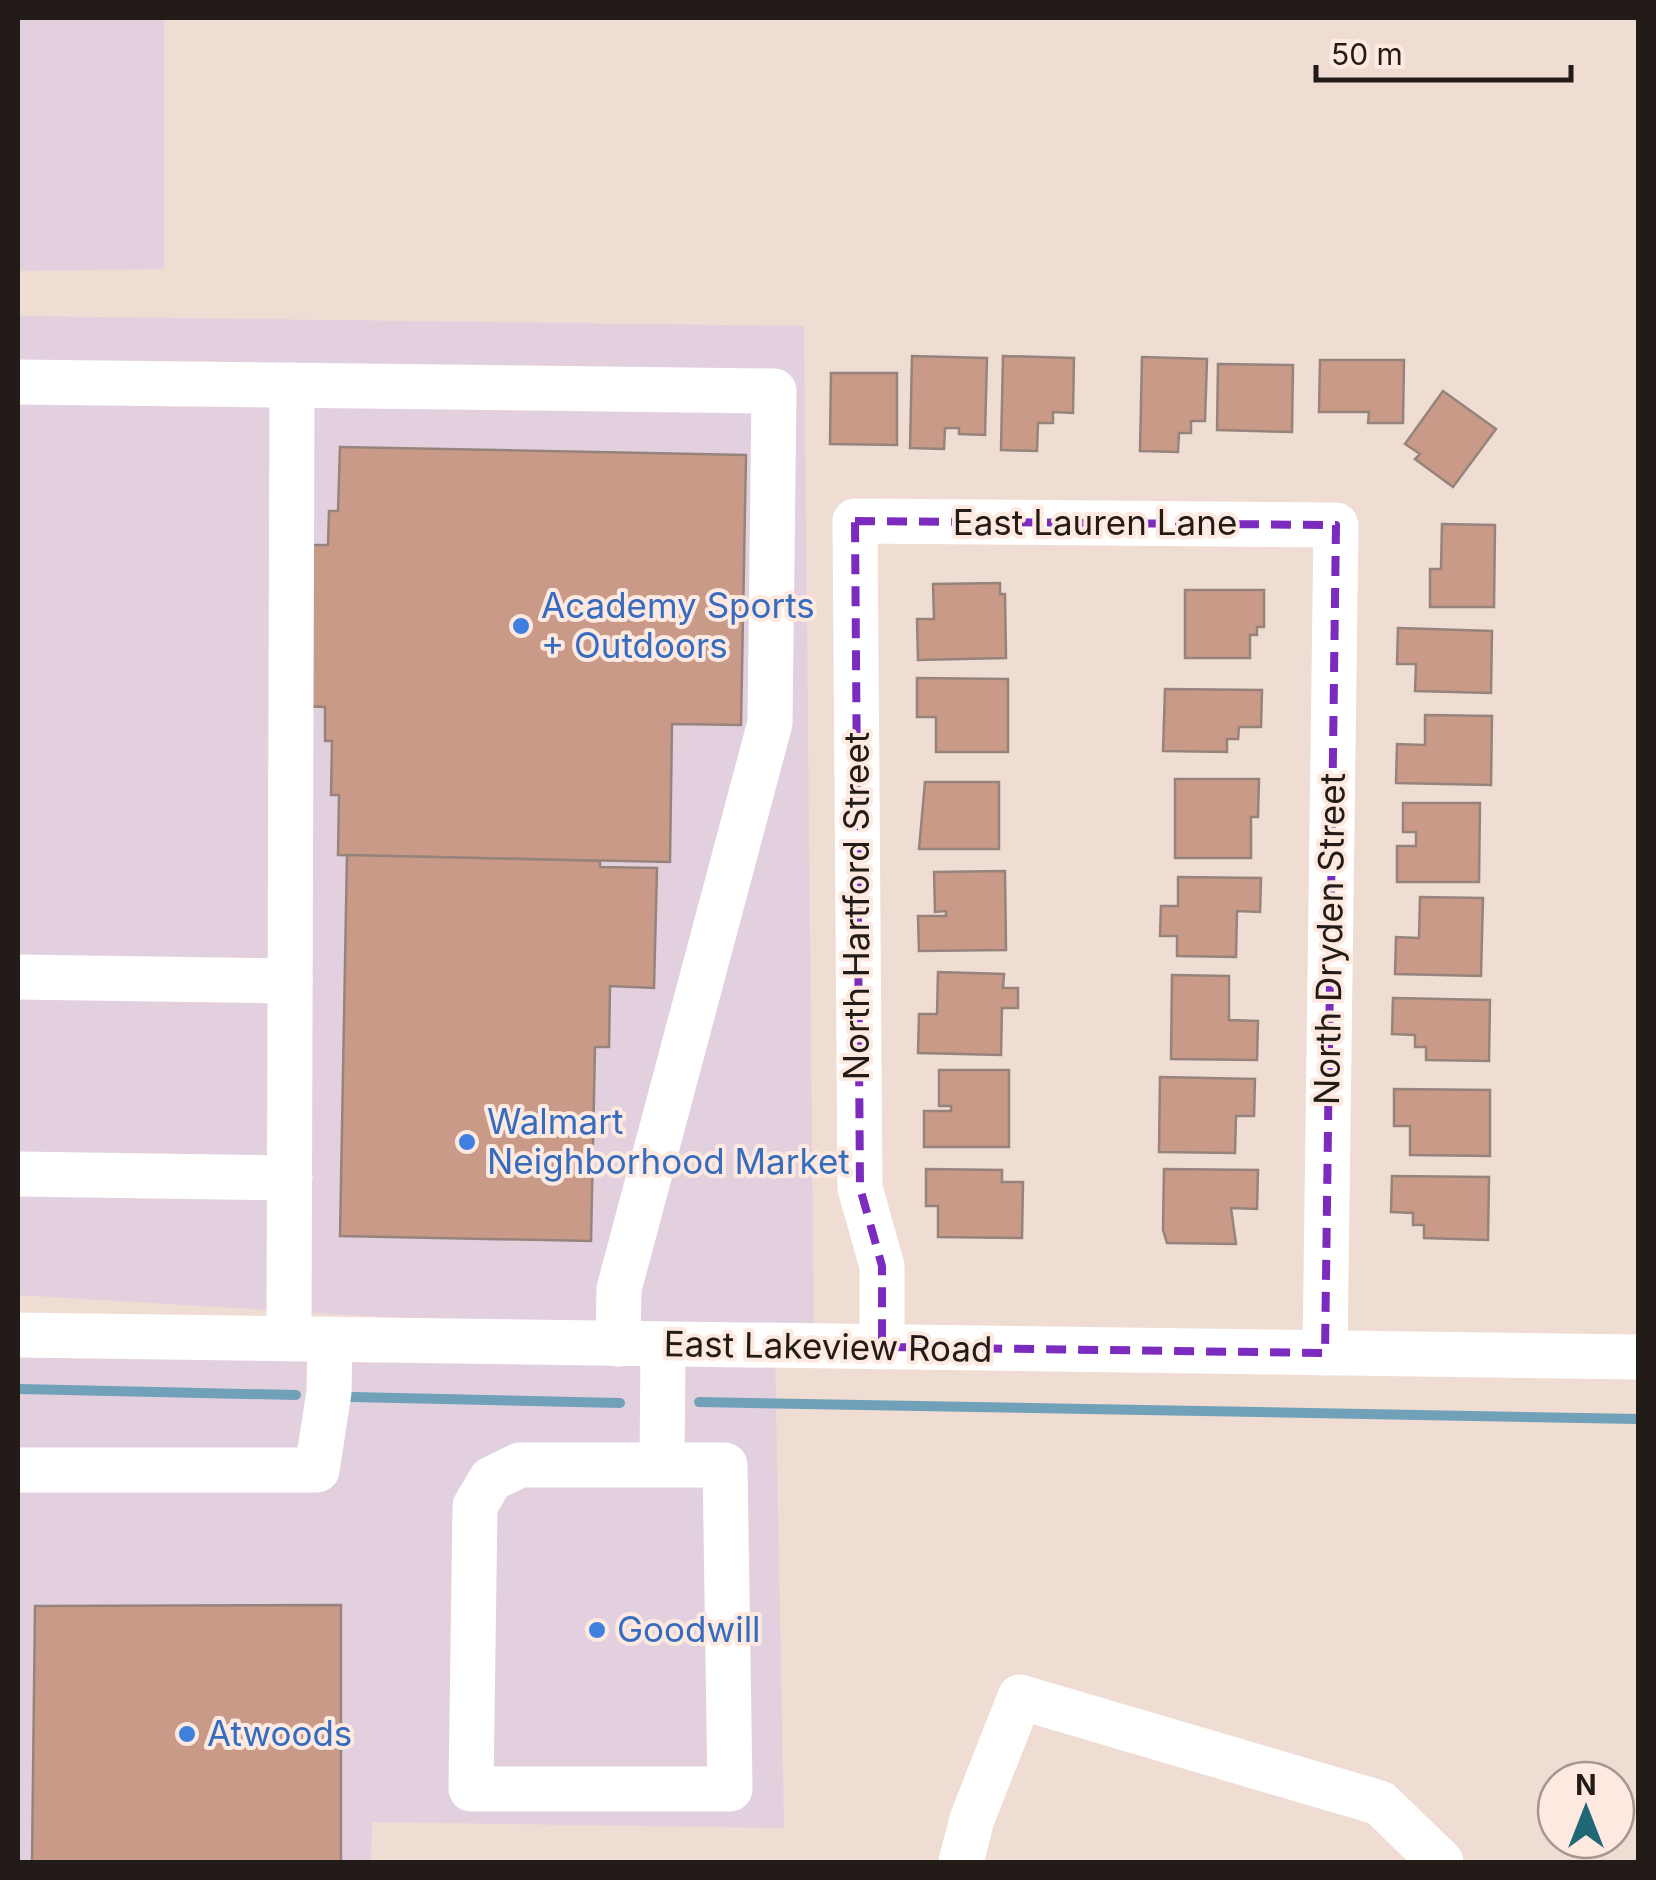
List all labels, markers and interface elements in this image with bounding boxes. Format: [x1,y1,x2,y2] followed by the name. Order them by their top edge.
[1316,20,1571,82] scale bar
[1331,36,1403,72] text: 50 m
[953,501,1237,543] street label: East Lauren Lane
[541,584,815,666] place label: Academy Sports + Outdoors
[510,615,532,637] marker: Academy Sports + Outdoors
[835,732,877,1080] street label: North Hartford Street
[1305,773,1353,1105] street label: North Dryden Street
[487,1100,850,1182] place label: Walmart Neighborhood Market
[456,1131,478,1153] marker: Walmart Neighborhood Market
[663,1322,993,1370] street label: East Lakeview Road
[617,1608,761,1650] place label: Goodwill
[586,1619,608,1641] marker: Goodwill
[207,1712,352,1754] place label: Atwoods
[176,1723,198,1745] marker: Atwoods
[1536,1760,1636,1860] north arrow
[1575,1768,1597,1802] text: N

